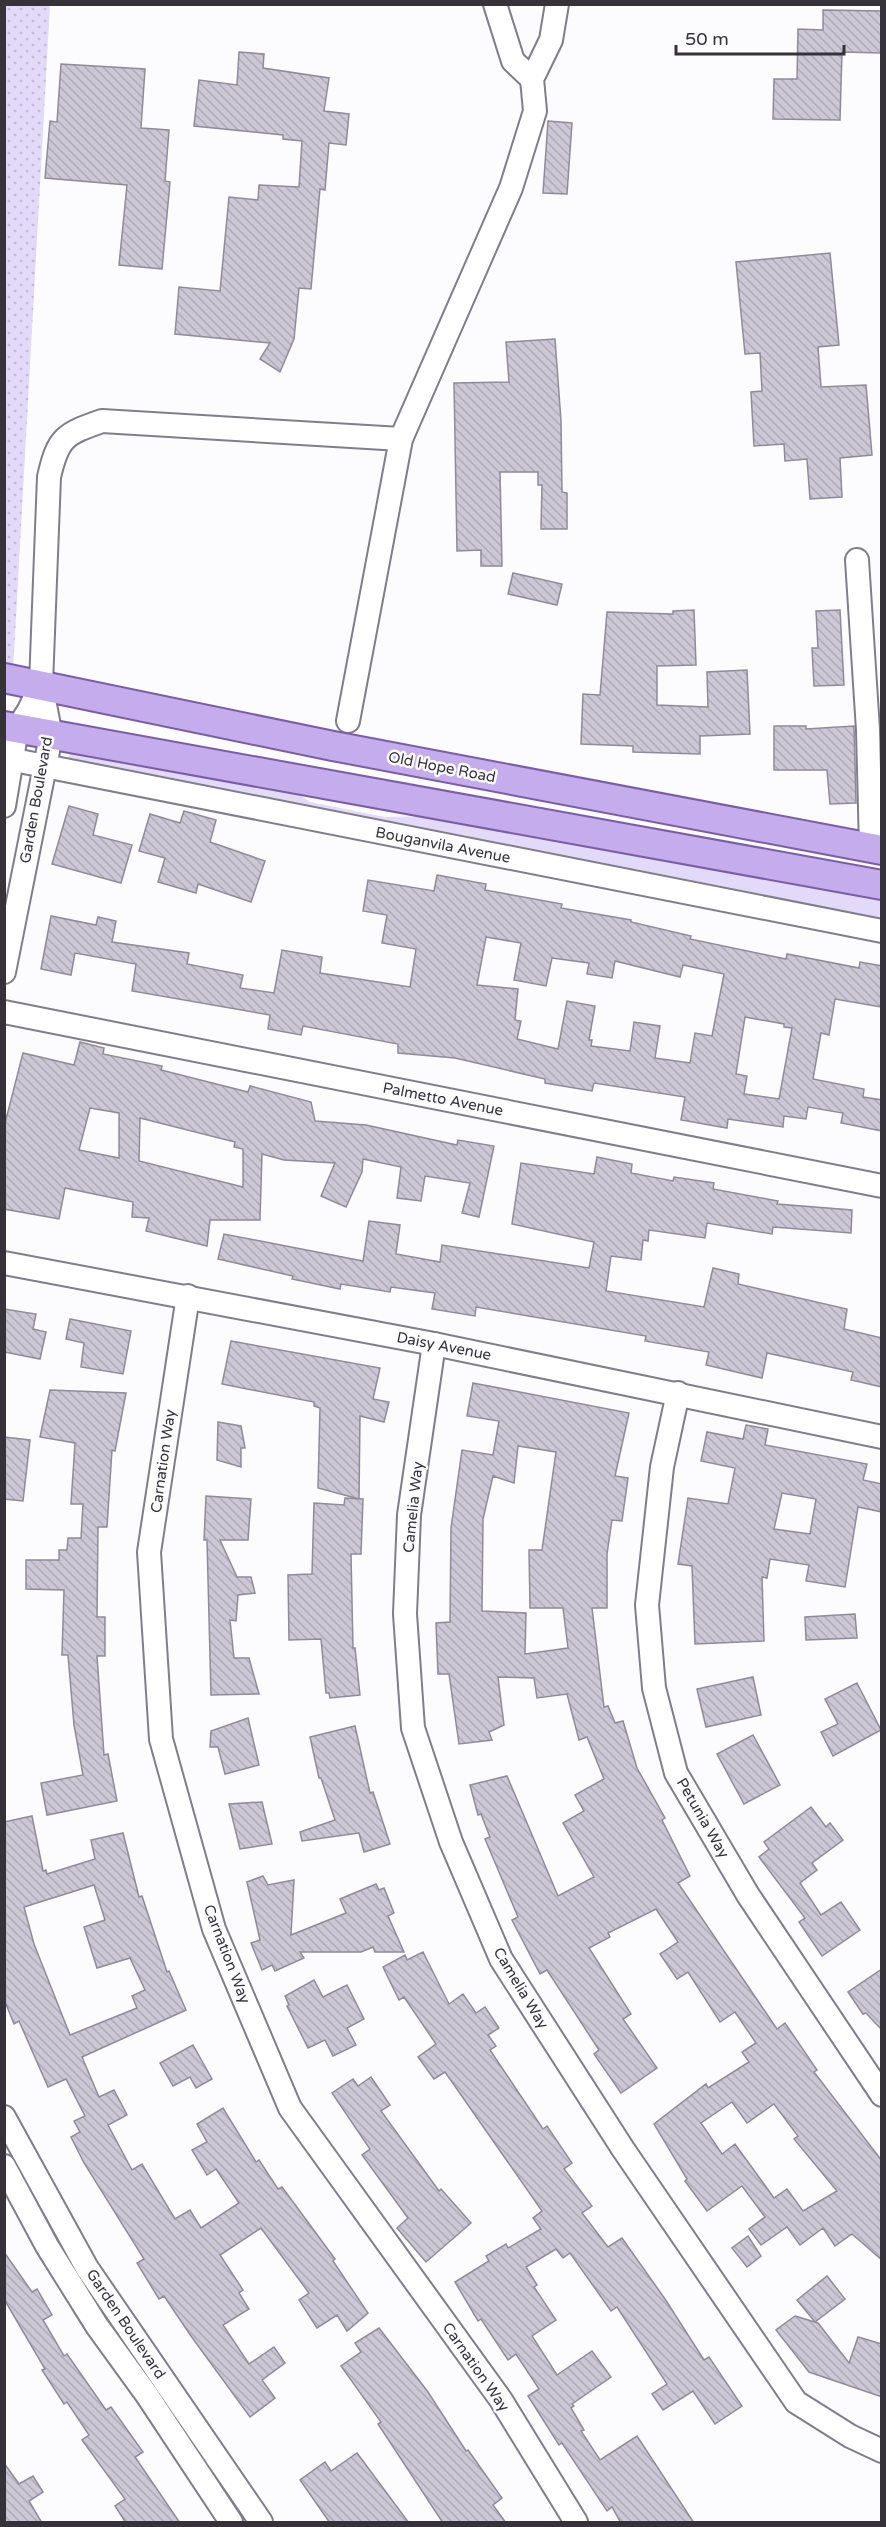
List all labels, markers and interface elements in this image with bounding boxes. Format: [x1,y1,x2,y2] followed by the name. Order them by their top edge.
[676,18,844,56] scale bar
[685,28,729,50] text: 50 m
[16,735,56,865] street label: Garden Boulevard
[387,748,497,786] street label: Old Hope Road
[374,823,512,867] street label: Bouganvila Avenue
[381,1079,505,1119] street label: Palmetto Avenue
[395,1328,493,1364] street label: Daisy Avenue
[147,1408,179,1514] street label: Carnation Way
[399,1460,427,1554] street label: Camelia Way
[673,1775,733,1861] street label: Petunia Way
[200,1902,254,2006] street label: Carnation Way
[490,1944,552,2032] street label: Camelia Way
[83,2266,169,2382] street label: Garden Boulevard
[439,2319,513,2415] street label: Carnation Way

